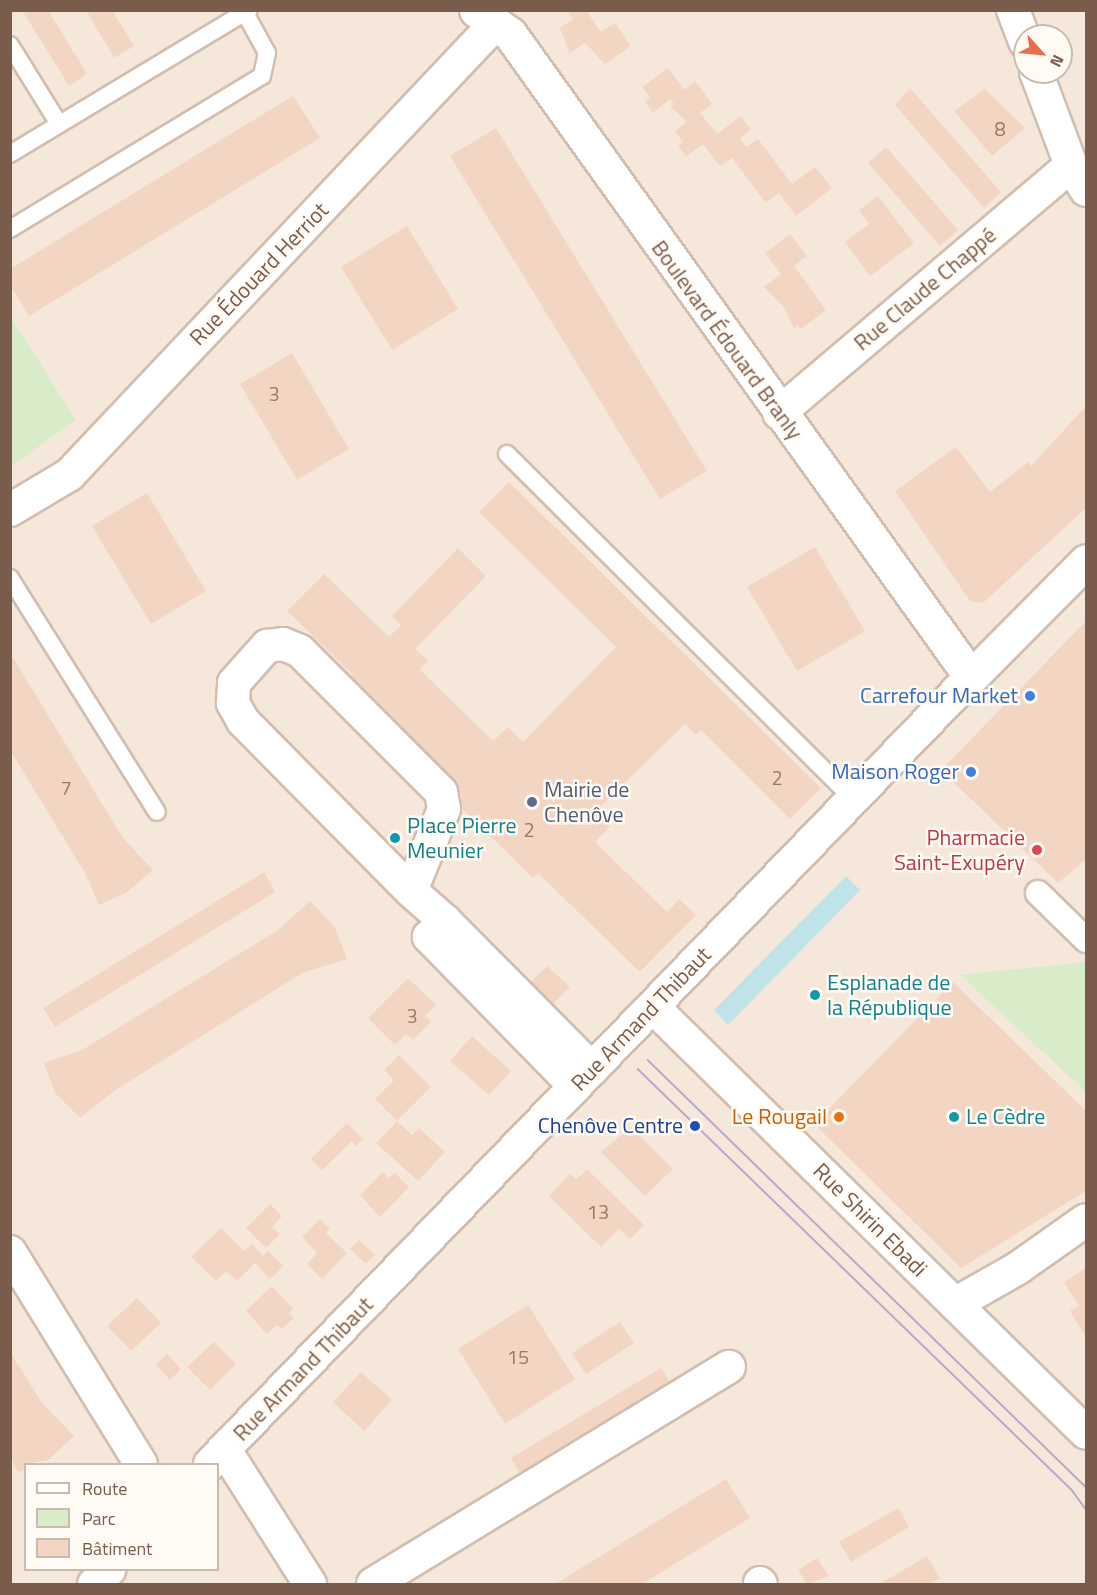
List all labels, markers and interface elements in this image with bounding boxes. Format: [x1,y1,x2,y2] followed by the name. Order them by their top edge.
[1013,24,1073,84] north arrow
[1044,51,1070,72] text: N
[994,116,1006,140] house number: 8
[184,197,334,351] street label: Rue Édouard Herriot
[849,222,1001,356] street label: Rue Claude Chappé
[646,235,808,445] street label: Boulevard Édouard Branly
[268,381,280,405] house number: 3
[860,683,1018,709] place label: Carrefour Market
[1023,689,1037,703] marker: Carrefour Market
[831,759,959,785] place label: Maison Roger
[771,765,783,789] house number: 2
[964,765,978,779] marker: Maison Roger
[60,775,72,799] house number: 7
[544,776,629,828] place label: Mairie de Chenôve
[525,795,539,809] marker: Mairie de Chenôve
[407,812,517,864] place label: Place Pierre Meunier
[523,817,535,841] house number: 2
[894,824,1025,876] place label: Pharmacie Saint-Exupéry
[388,831,402,845] marker: Place Pierre Meunier
[1030,843,1044,857] marker: Pharmacie Saint-Exupéry
[566,942,716,1096] street label: Rue Armand Thibaut
[827,969,952,1020] place label: Esplanade de la République
[808,988,822,1002] marker: Esplanade de la République
[406,1003,418,1027] house number: 3
[732,1104,827,1130] place label: Le Rougail
[966,1104,1045,1130] place label: Le Cèdre
[832,1110,846,1124] marker: Le Rougail
[947,1110,961,1124] marker: Le Cèdre
[538,1113,683,1139] place label: Chenôve Centre
[688,1119,702,1133] marker: Chenôve Centre
[808,1158,932,1282] street label: Rue Shirin Ebadi
[587,1199,609,1223] house number: 13
[228,1292,378,1446] street label: Rue Armand Thibaut
[507,1344,529,1368] house number: 15
[24,1463,219,1571] legend
[82,1475,127,1502] text: Route
[82,1505,116,1532] text: Parc
[82,1535,152,1562] text: Bâtiment

